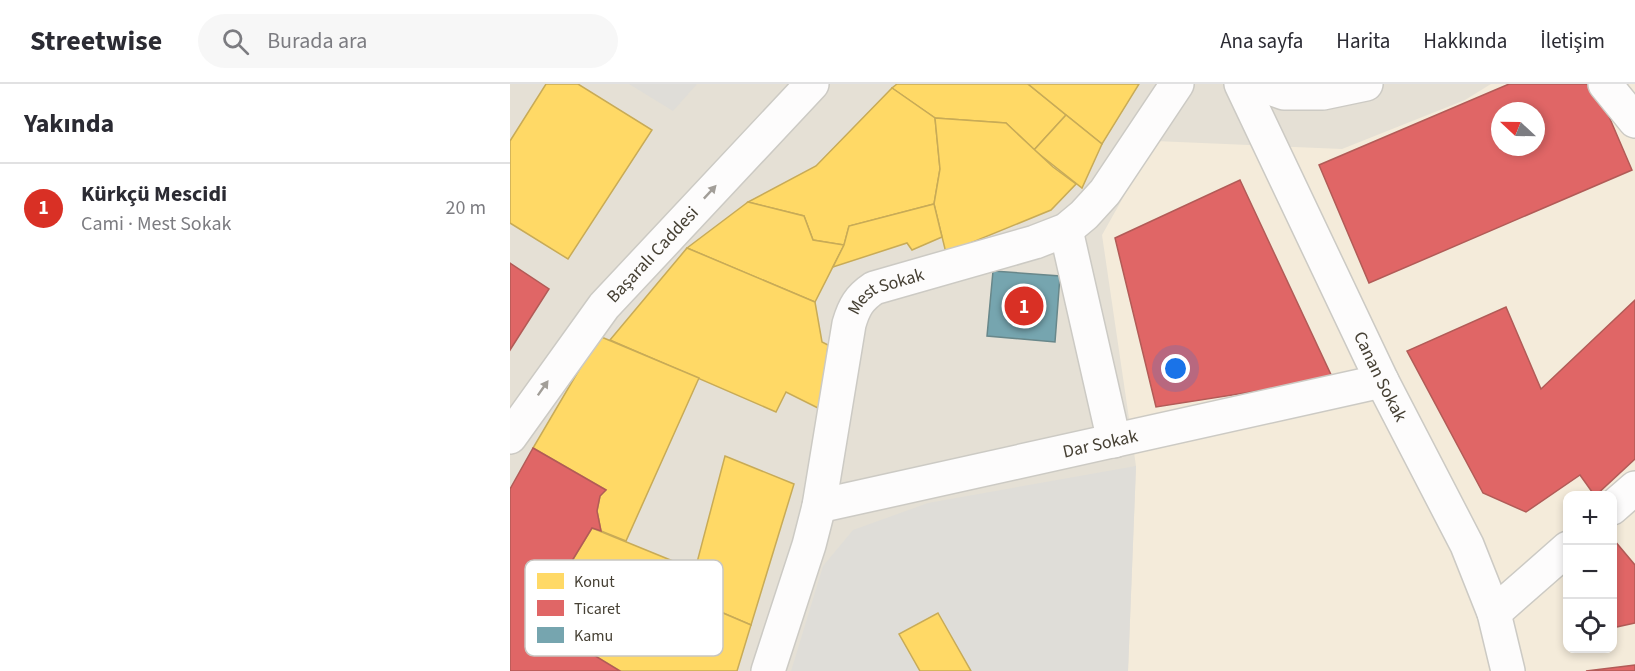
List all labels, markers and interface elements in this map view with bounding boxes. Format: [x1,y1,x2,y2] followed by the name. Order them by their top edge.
[198,14,618,68] search box
[30,21,162,61] text: Streetwise
[219,25,252,58] icon: search
[267,25,367,57] text: Burada ara
[1220,26,1303,56] text: Ana sayfa
[1336,26,1390,56] text: Harita
[1423,26,1507,56] text: Hakkında
[1540,26,1605,56] text: İletişim
[1491,102,1545,156] north arrow
[24,105,114,142] text: Yakında
[81,178,227,210] text: Kürkçü Mescidi
[703,185,717,200] one-way arrow
[38,194,49,222] text: 1
[446,194,486,222] text: 20 m
[601,201,704,309] street label: Başaralı Caddesi
[81,210,231,238] text: Cami · Mest Sokak
[842,262,927,319] street label: Mest Sokak
[1004,284,1044,328] pin: 1
[1347,327,1413,426] street label: Canan Sokak
[1161,354,1190,383] your location
[537,381,549,397] one-way arrow
[1060,424,1140,465] street label: Dar Sokak
[1563,491,1617,653] map controls
[1563,491,1617,545] button: +
[1563,545,1617,599] button: −
[525,560,723,656] legend
[574,571,615,593] text: Konut
[574,598,621,620] text: Ticaret
[1563,599,1617,653] button: locate
[574,625,613,647] text: Kamu

